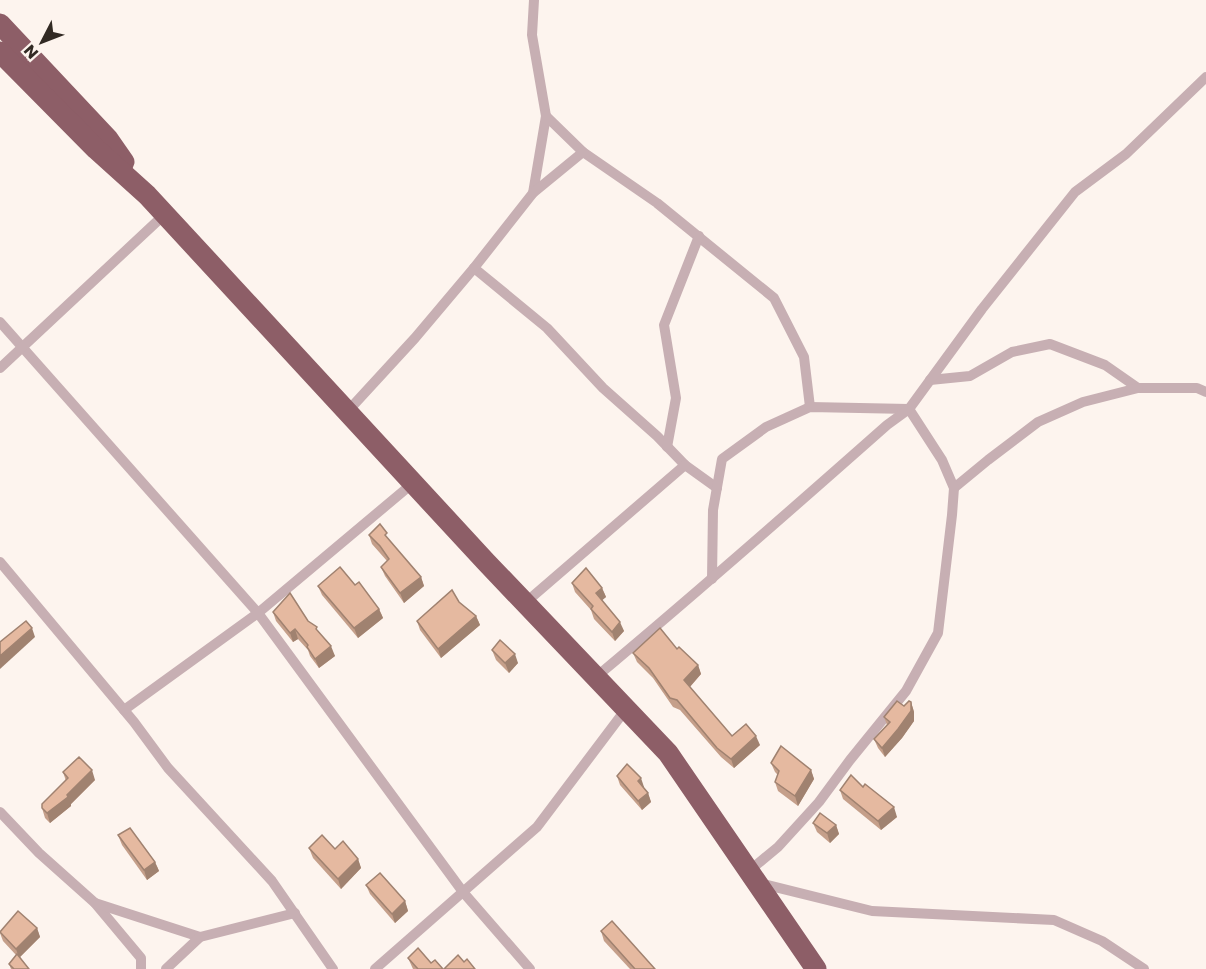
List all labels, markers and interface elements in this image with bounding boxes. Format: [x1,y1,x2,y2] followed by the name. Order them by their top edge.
[12,12,72,72] north arrow
[19,40,44,64] text: N

